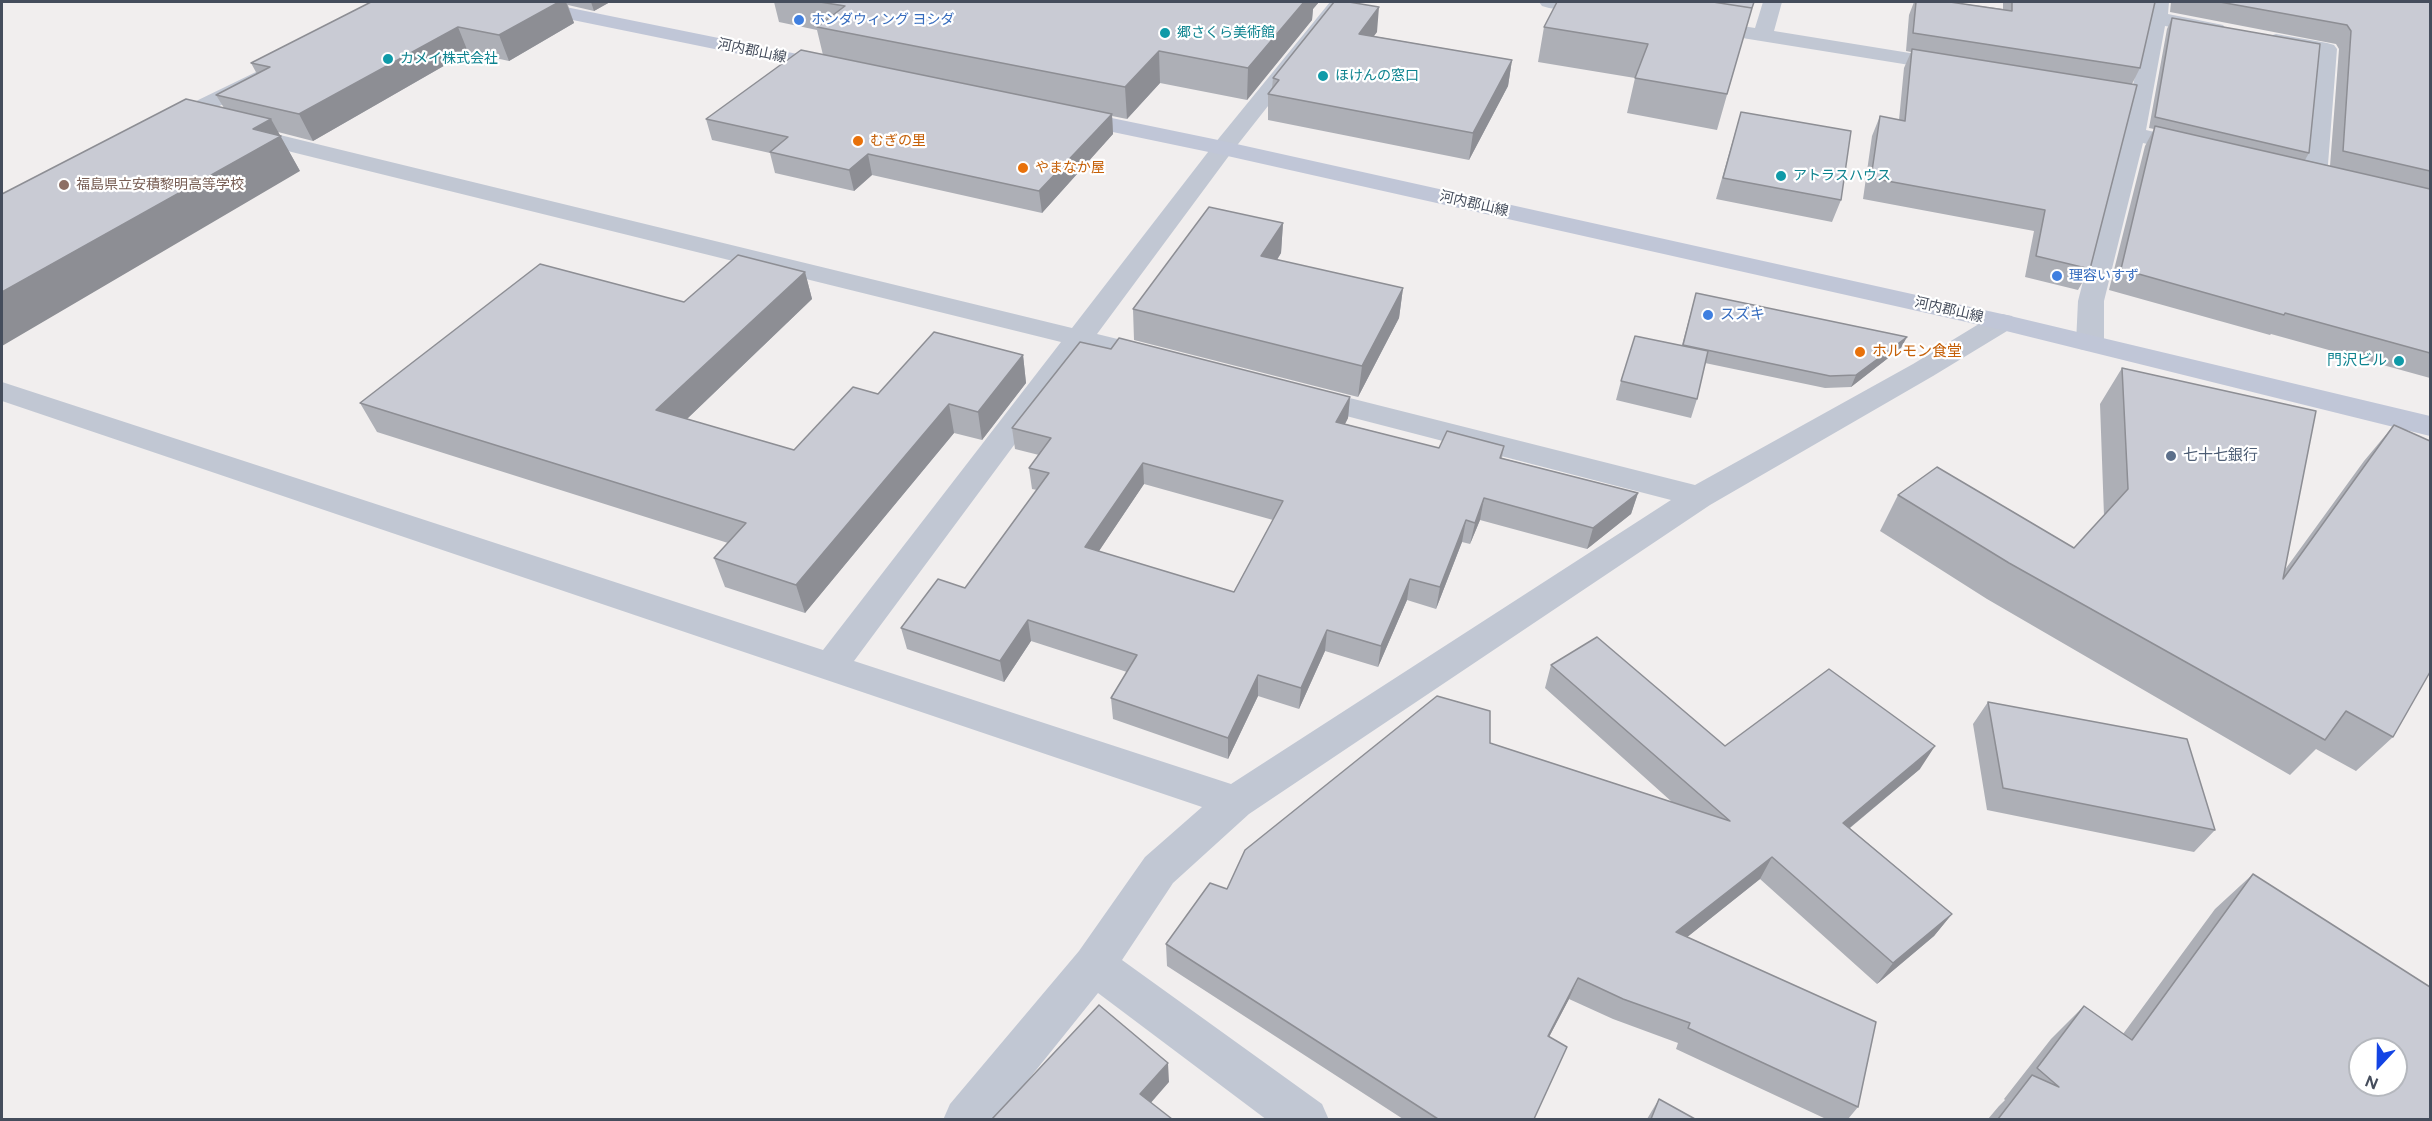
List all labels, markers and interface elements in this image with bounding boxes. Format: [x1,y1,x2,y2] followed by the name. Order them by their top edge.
[811,12,954,28] place label: ホンダウィング ヨシダ
[792,13,806,27] marker: ホンダウィング ヨシダ
[1177,25,1275,41] place label: 郷さくら美術館
[1158,26,1172,40] marker: 郷さくら美術館
[716,36,788,66] street label: 河内郡山線
[400,51,498,67] place label: カメイ株式会社
[381,52,395,66] marker: カメイ株式会社
[1335,68,1419,84] place label: ほけんの窓口
[1316,69,1330,83] marker: ほけんの窓口
[870,133,926,149] place label: むぎの里
[851,134,865,148] marker: むぎの里
[1035,160,1105,176] place label: やまなか屋
[1016,161,1030,175] marker: やまなか屋
[1793,168,1891,184] place label: アトラスハウス
[1774,169,1788,183] marker: アトラスハウス
[76,177,244,193] place label: 福島県立安積黎明高等学校
[57,178,71,192] marker: 福島県立安積黎明高等学校
[1438,188,1510,220] street label: 河内郡山線
[2069,268,2139,284] place label: 理容いすず
[2050,269,2064,283] marker: 理容いすず
[1913,294,1985,326] street label: 河内郡山線
[1720,306,1765,324] place label: スズキ
[1701,308,1715,322] marker: スズキ
[1872,343,1962,361] place label: ホルモン食堂
[1853,345,1867,359] marker: ホルモン食堂
[2327,352,2387,370] place label: 門沢ビル
[2392,354,2406,368] marker: 門沢ビル
[2183,447,2258,465] place label: 七十七銀行
[2164,449,2178,463] marker: 七十七銀行
[2348,1037,2408,1097] north arrow
[2363,1071,2381,1093] text: N

